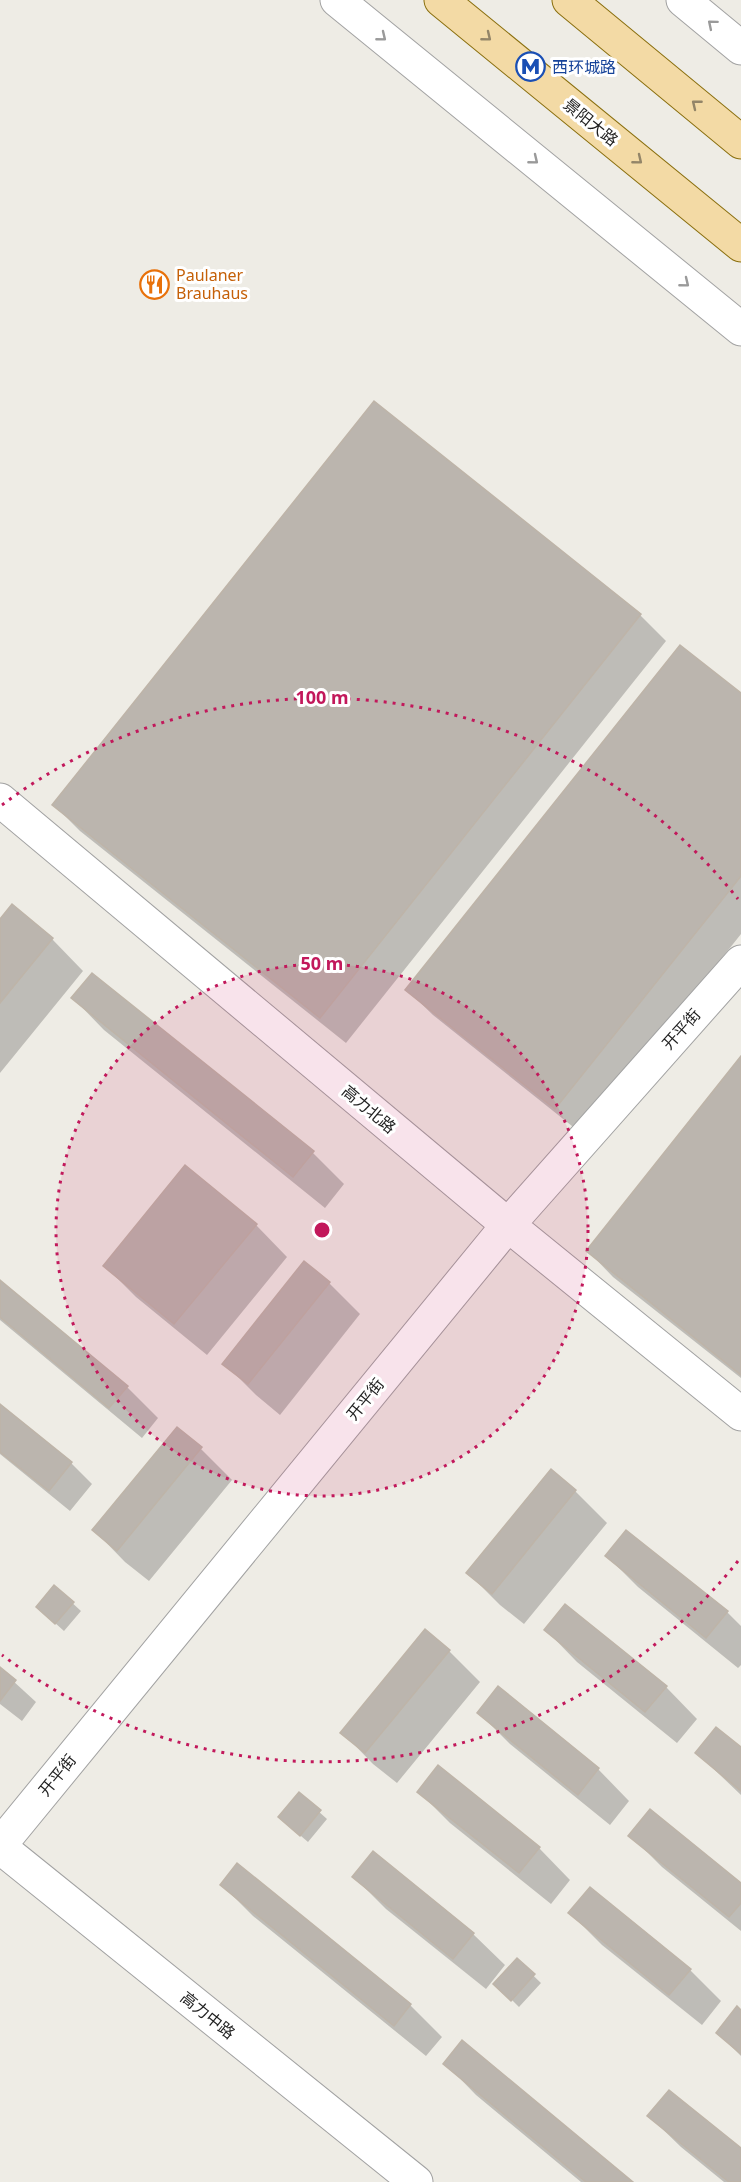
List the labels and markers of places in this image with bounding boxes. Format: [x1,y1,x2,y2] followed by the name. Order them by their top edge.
[515,51,547,83] metro station icon: 西环城路
[552,56,616,78] place label: 西环城路
[176,264,248,304] place label: Paulaner Brauhaus
[139,268,171,300] restaurant icon: Paulaner Brauhaus
[312,1220,332,1240] centre of rings

